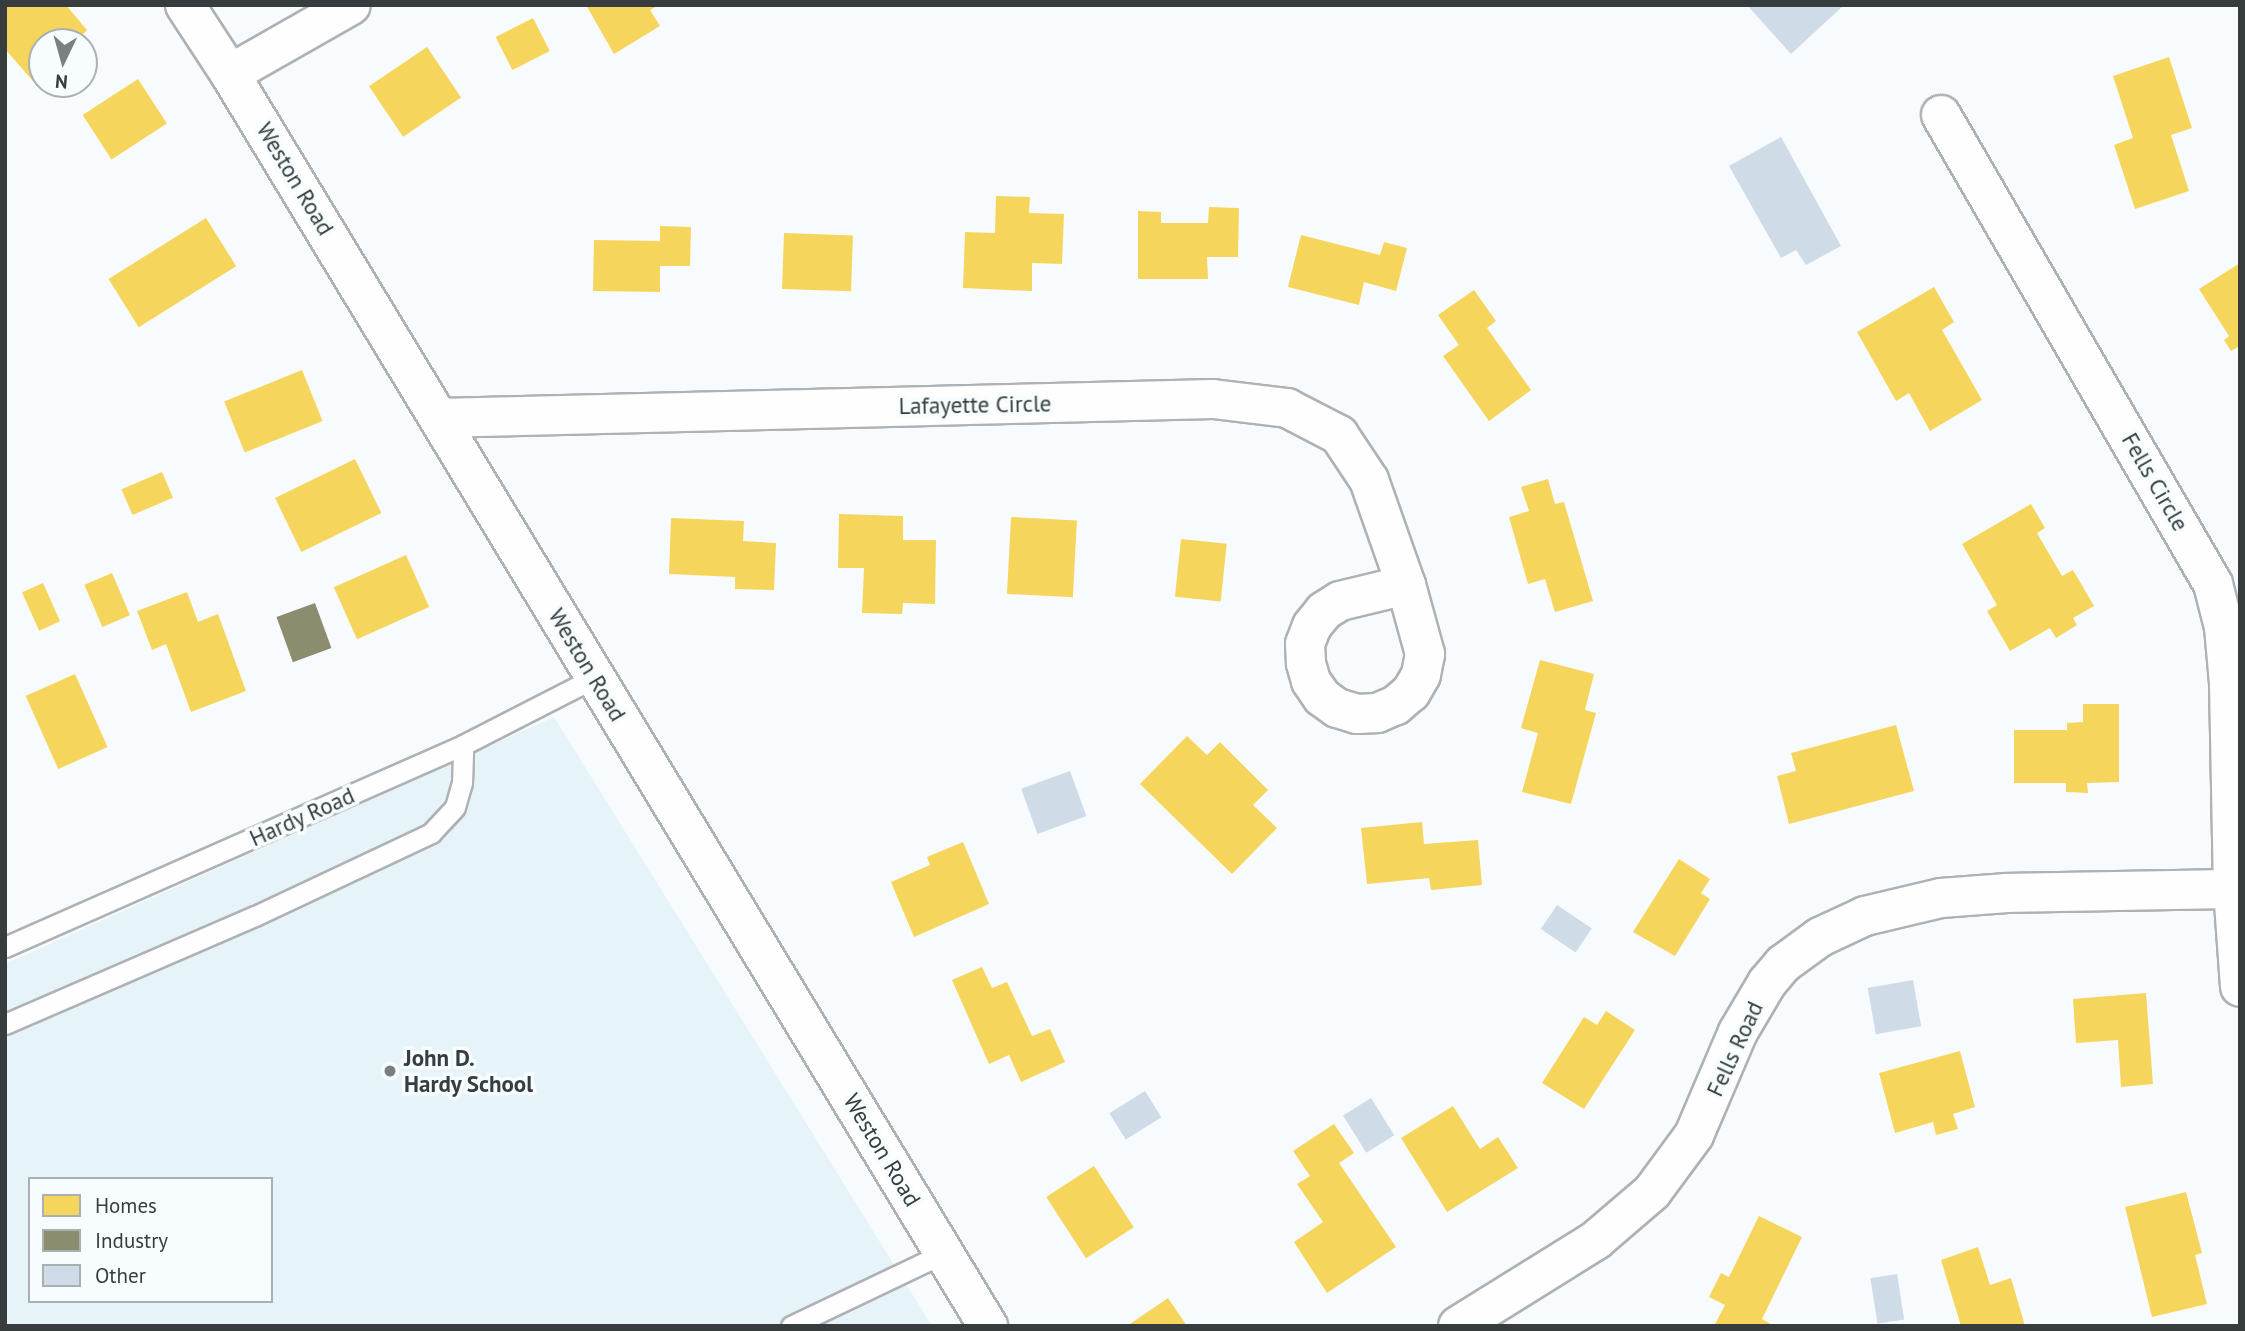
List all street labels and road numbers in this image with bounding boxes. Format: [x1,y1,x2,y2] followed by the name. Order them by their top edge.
[251,118,339,240] street label: Weston Road
[898,390,1052,420] street label: Lafayette Circle
[2116,428,2194,536] street label: Fells Circle
[543,604,631,726] street label: Weston Road
[245,781,359,853] street label: Hardy Road
[1701,997,1769,1101] street label: Fells Road
[838,1089,926,1211] street label: Weston Road

